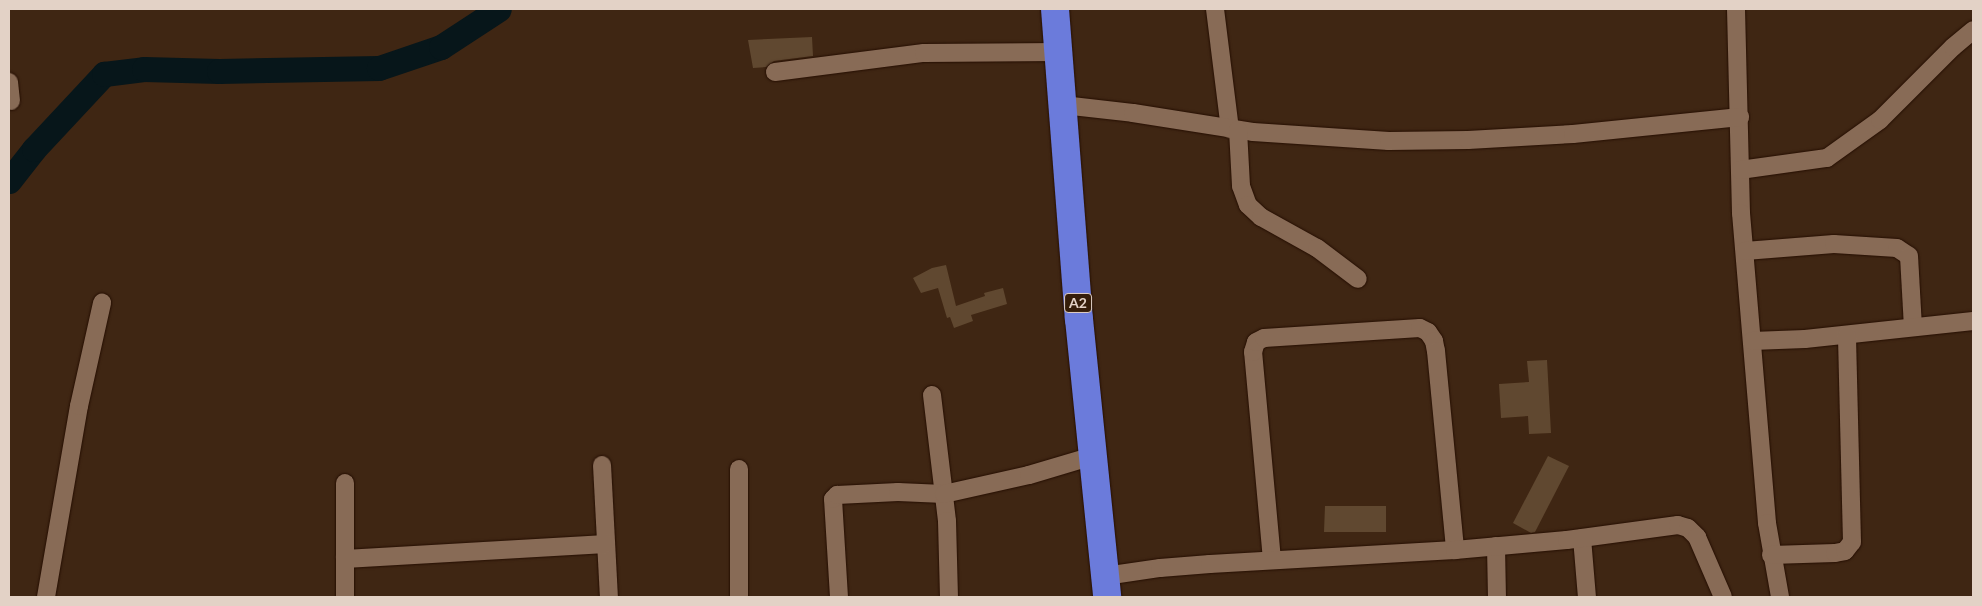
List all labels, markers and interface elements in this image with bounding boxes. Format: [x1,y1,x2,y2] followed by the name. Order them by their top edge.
[1063,292,1093,314] road number: A2

